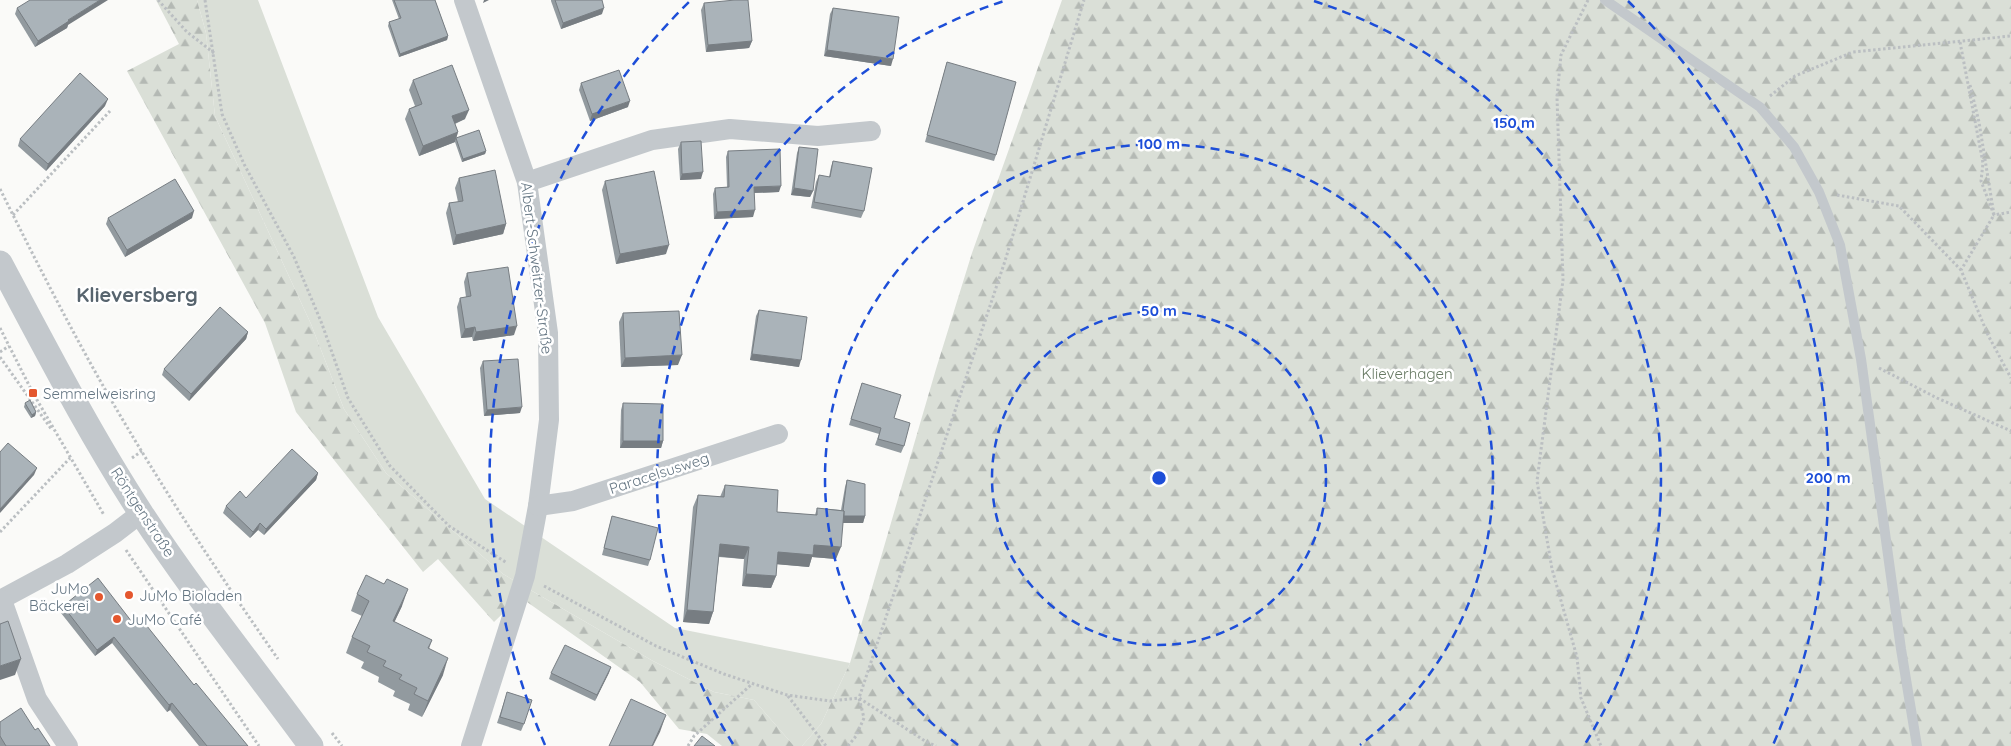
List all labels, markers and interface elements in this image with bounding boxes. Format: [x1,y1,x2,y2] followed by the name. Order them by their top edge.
[1493,113,1535,132] text: 150 m
[1138,134,1180,153] text: 100 m
[517,181,557,355] street label: Albert-Schweitzer-Straße
[76,282,198,307] district label: Klieversberg
[1141,301,1177,320] text: 50 m
[1361,364,1453,383] park label: Klieverhagen
[43,384,156,403] place label: Semmelweisring
[27,387,39,399] marker: Semmelweisring
[607,448,711,498] street label: Paracelsusweg
[107,463,179,561] street label: Röntgenstraße
[1806,468,1851,487] text: 200 m
[1150,469,1168,487] centre of rings
[29,579,89,615] place label: JuMo Bäckerei
[139,586,243,605] place label: JuMo Bioladen
[123,589,135,601] marker: JuMo Bioladen
[93,591,105,603] marker: JuMo Bäckerei
[127,610,202,629] place label: JuMo Café
[111,613,123,625] marker: JuMo Café

